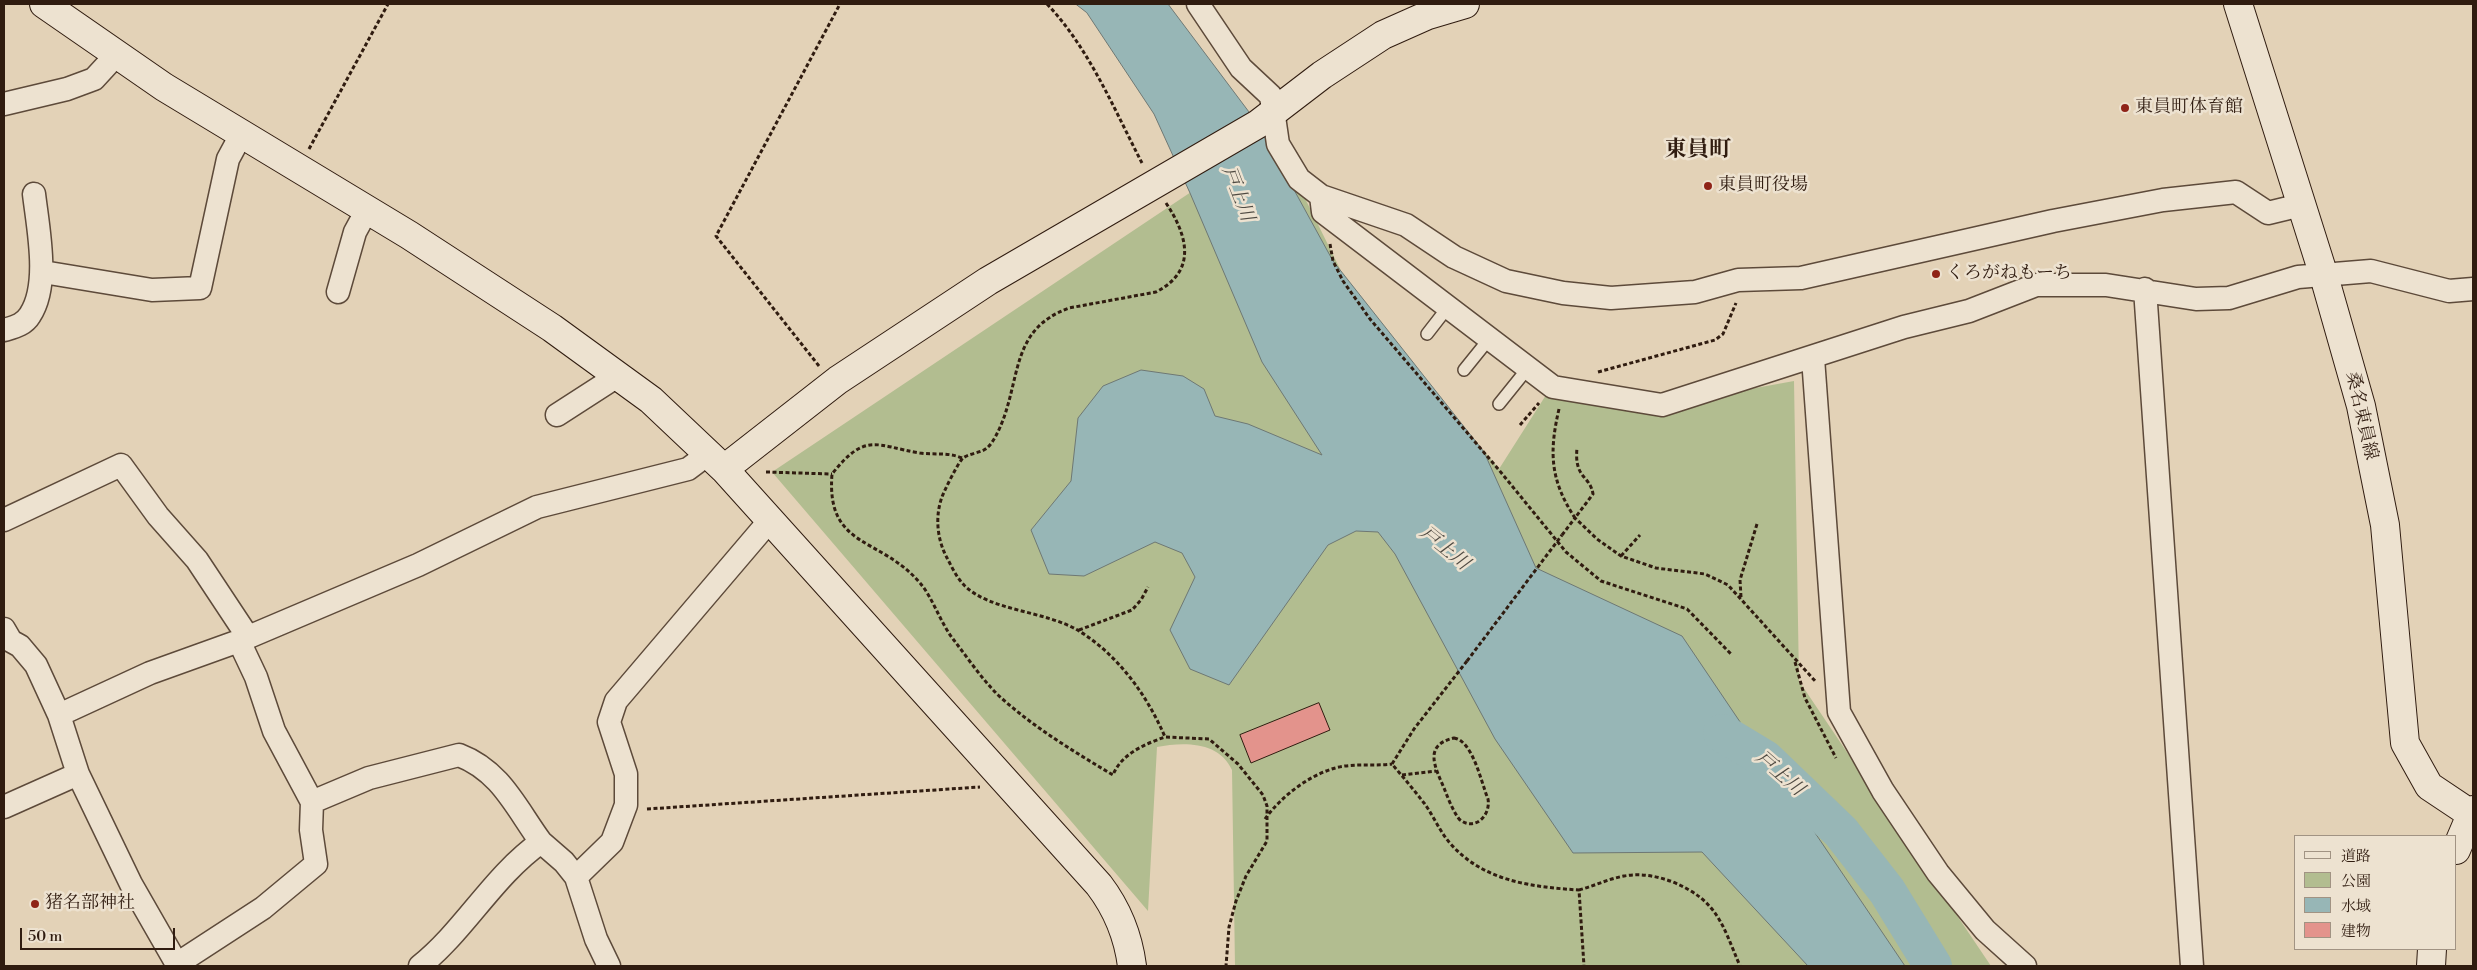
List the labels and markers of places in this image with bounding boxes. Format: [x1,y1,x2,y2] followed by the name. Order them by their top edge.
[2135,97,2243,119] place label: 東員町体育館
[2119,102,2131,114] marker: 東員町体育館
[1718,175,1808,197] place label: 東員町役場
[1702,180,1714,192] marker: 東員町役場
[1946,263,2072,285] place label: くろがねもーち
[1930,268,1942,280] marker: くろがねもーち
[45,893,135,915] place label: 猪名部神社
[29,898,41,910] marker: 猪名部神社

